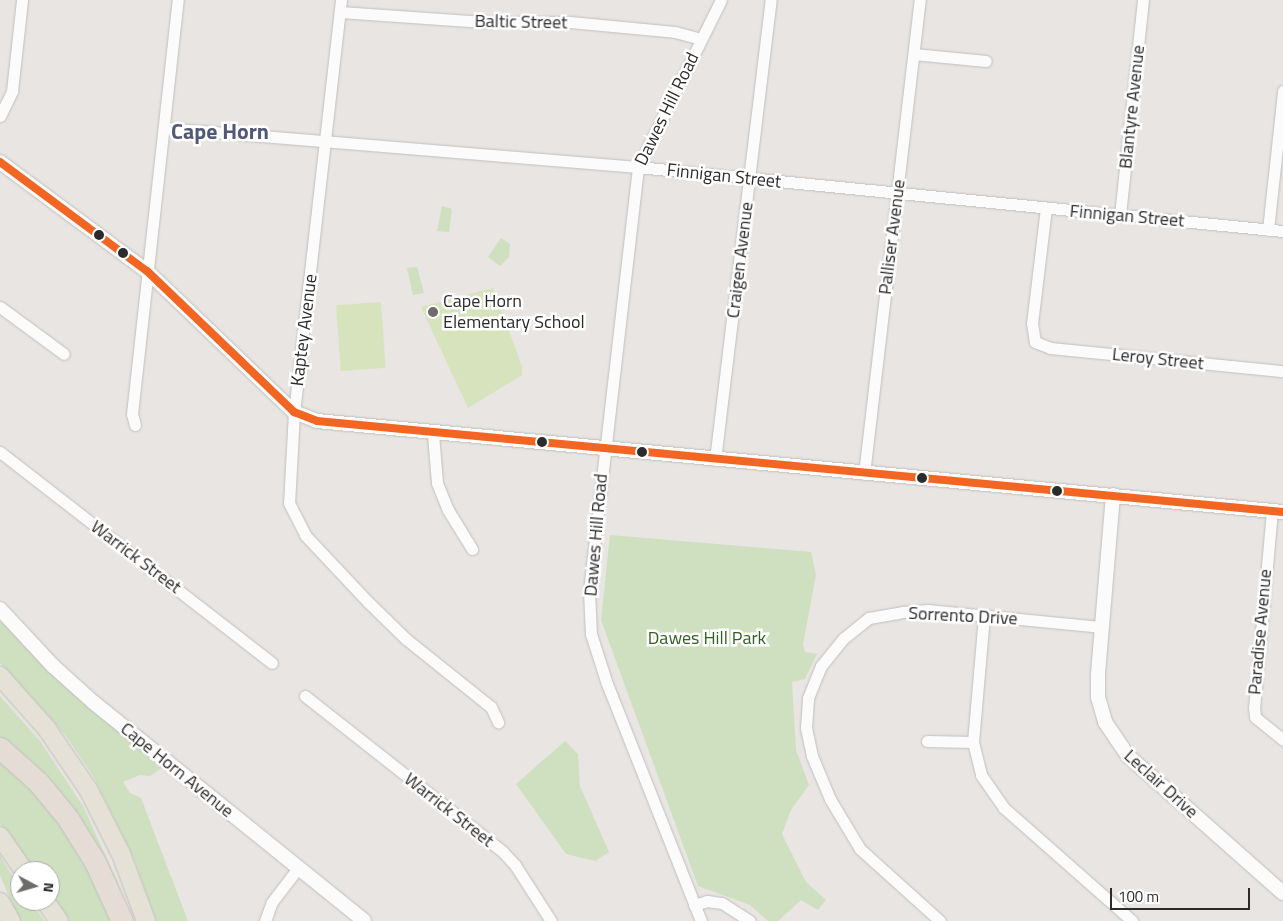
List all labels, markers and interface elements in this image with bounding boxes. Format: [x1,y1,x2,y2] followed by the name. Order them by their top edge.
[474,10,568,34] street label: Baltic Street
[1115,44,1149,170] street label: Blantyre Avenue
[630,49,704,169] street label: Dawes Hill Road
[171,119,269,145] district label: Cape Horn
[666,159,782,193] street label: Finnigan Street
[874,178,910,296] street label: Palliser Avenue
[1069,200,1185,232] street label: Finnigan Street
[722,201,758,319] street label: Craigen Avenue
[94,230,104,240] unlabelled marker
[118,248,128,258] unlabelled marker
[286,273,322,387] street label: Kaptey Avenue
[443,291,585,334] place label: Cape Horn Elementary School
[427,306,439,318] marker: Cape Horn Elementary School
[1111,343,1205,375] street label: Leroy Street
[537,437,547,447] unlabelled marker
[637,447,647,457] unlabelled marker
[580,473,612,597] street label: Dawes Hill Road
[917,473,927,483] unlabelled marker
[1052,486,1062,496] unlabelled marker
[86,516,186,598] street label: Warrick Street
[1244,568,1276,696] street label: Paradise Avenue
[908,602,1018,630] street label: Sorrento Drive
[648,627,766,649] park label: Dawes Hill Park
[116,718,238,822] street label: Cape Horn Avenue
[1120,745,1202,823] street label: Leclair Drive
[400,768,498,852] street label: Warrick Street
[10,861,60,911] north arrow
[1113,878,1253,910] scale bar
[38,882,60,893] text: N
[1118,885,1159,908] text: 100 m

